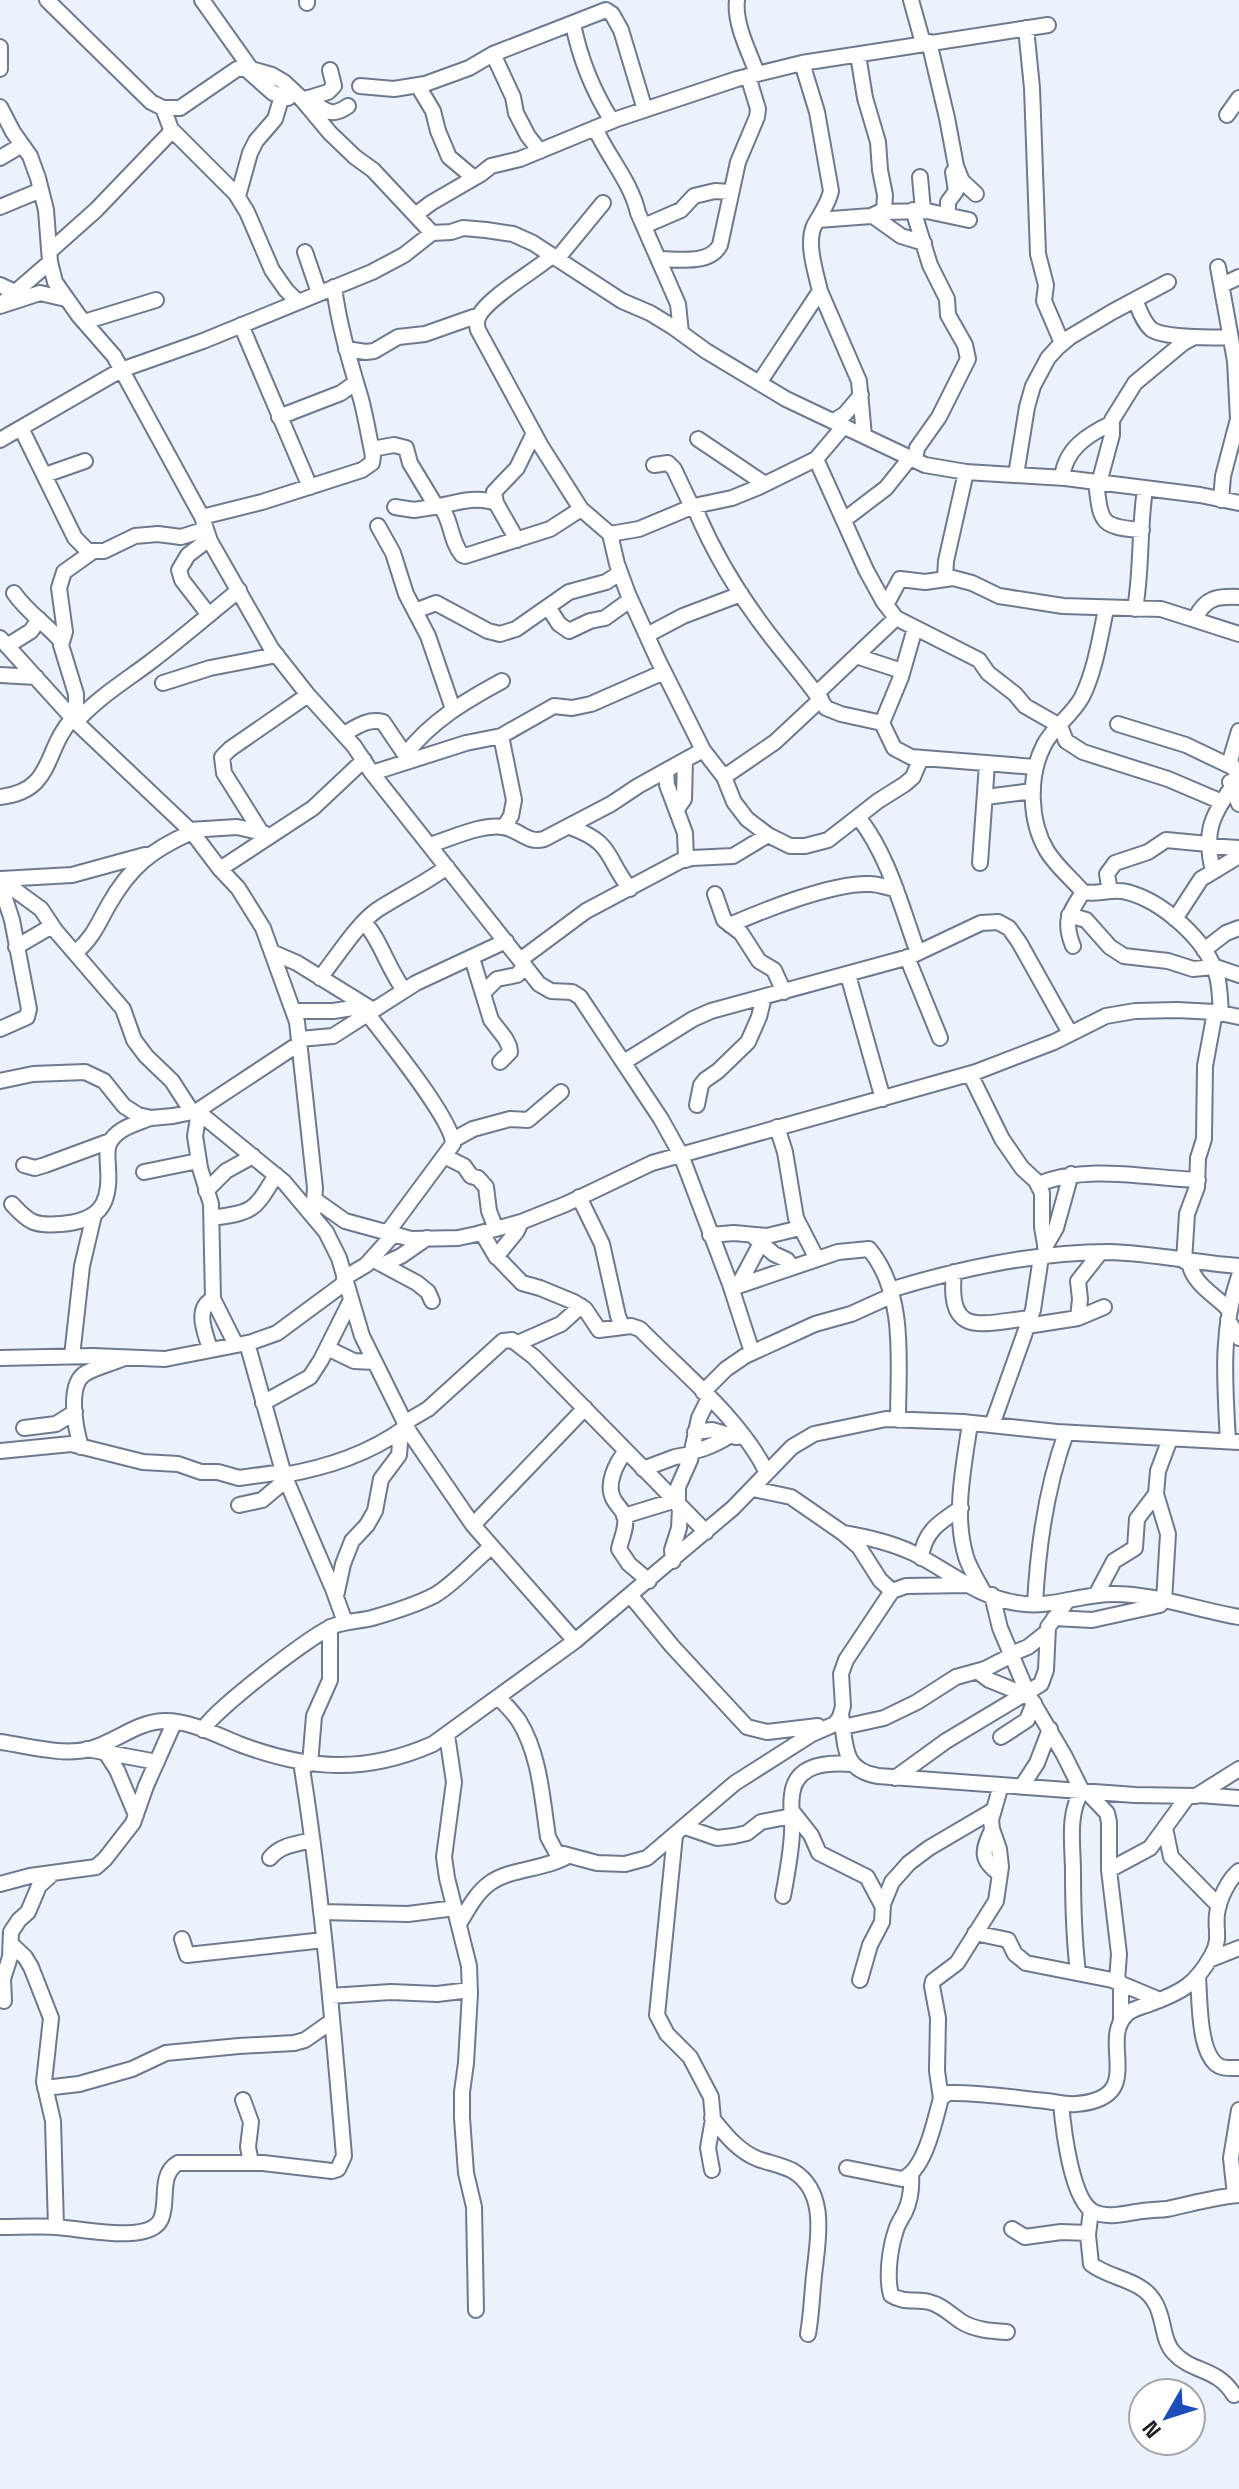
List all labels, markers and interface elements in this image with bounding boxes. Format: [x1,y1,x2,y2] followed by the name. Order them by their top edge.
[1127,2377,1207,2457] north arrow
[1136,2415,1167,2444] text: N

